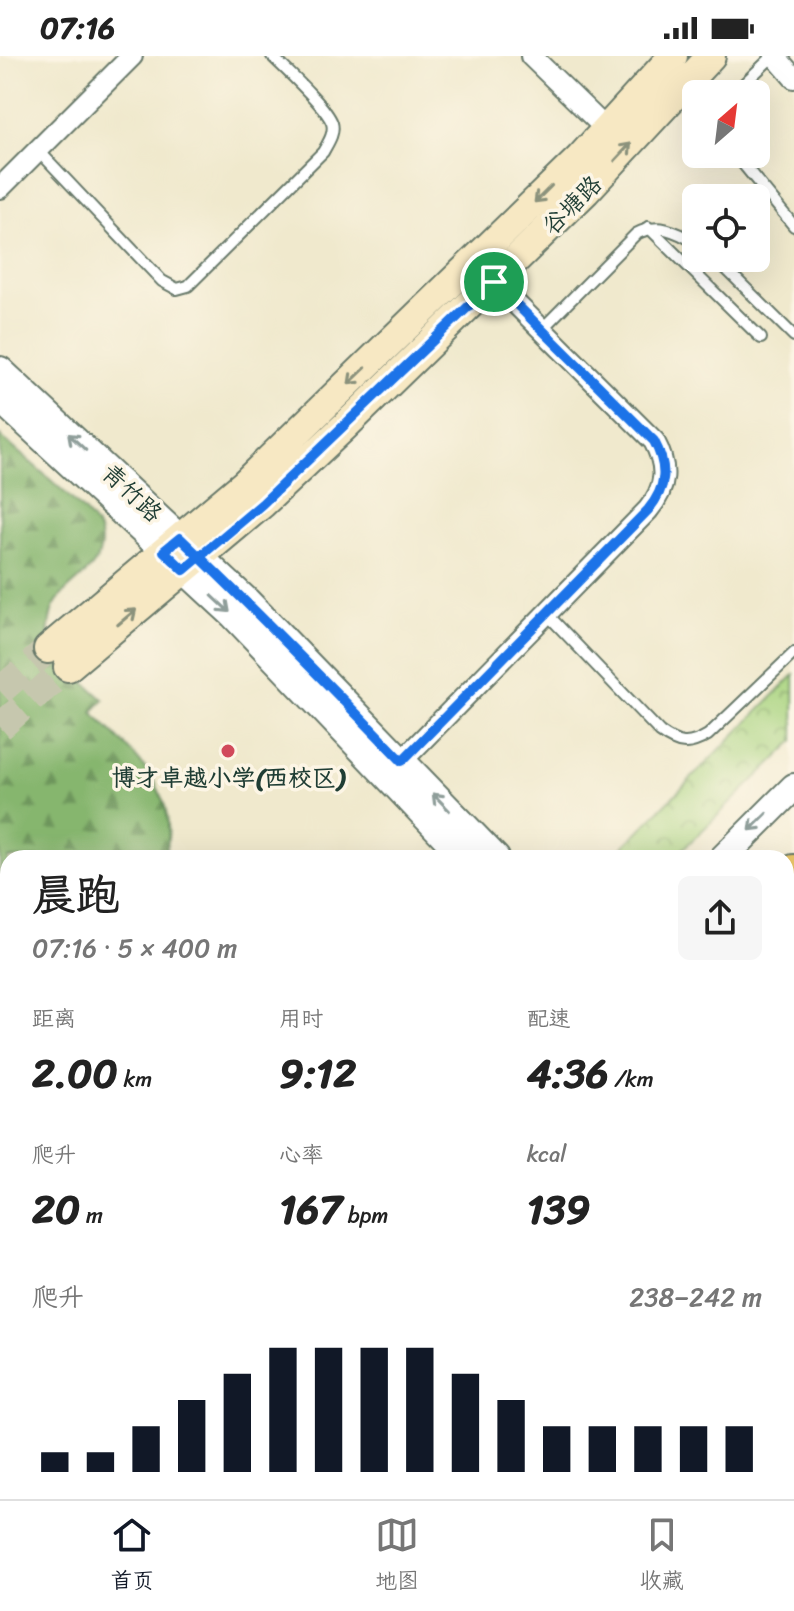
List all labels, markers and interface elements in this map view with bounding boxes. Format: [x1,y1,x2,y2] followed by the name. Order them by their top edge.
[40,1,115,55] text: 07:16
[682,80,770,168] north arrow
[682,80,770,272] map controls
[613,142,632,162] one-way arrow
[532,165,612,245] street label: 谷塘路
[534,184,553,203] one-way arrow
[682,184,770,272] button: locate
[460,248,528,316] pin
[472,260,516,304] icon: arrive
[348,366,367,385] one-way arrow
[68,434,88,452] one-way arrow
[91,453,173,533] street label: 青竹路
[211,595,231,614] one-way arrow
[117,608,137,626] one-way arrow
[219,742,237,760] marker: 博才卓越小学(西校区)
[112,757,346,799] place label: 博才卓越小学(西校区)
[432,792,451,812] one-way arrow
[749,812,768,831] one-way arrow
[32,856,120,934] text: 晨跑
[678,876,762,960] button: share
[32,925,237,971] text: 07:16 · 5 × 400 m
[32,999,76,1038] text: 距离
[279,999,323,1038] text: 用时
[527,999,571,1038] text: 配速
[32,1038,118,1109] text: 2.00
[279,1038,356,1109] text: 9:12
[527,1038,608,1109] text: 4:36
[118,1060,152,1099] text: km
[608,1060,654,1099] text: /km
[32,1135,76,1174] text: 爬升
[279,1135,323,1174] text: 心率
[527,1135,567,1174] text: kcal
[32,1174,80,1245] text: 20
[279,1174,342,1245] text: 167
[527,1174,590,1245] text: 139
[80,1196,103,1235] text: m
[342,1196,388,1235] text: bpm
[32,1274,84,1320] text: 爬升
[629,1274,762,1320] text: 238–242 m
[110,1513,154,1600] tab: 首页
[375,1513,419,1600] tab: 地图
[640,1513,684,1600] tab: 收藏

